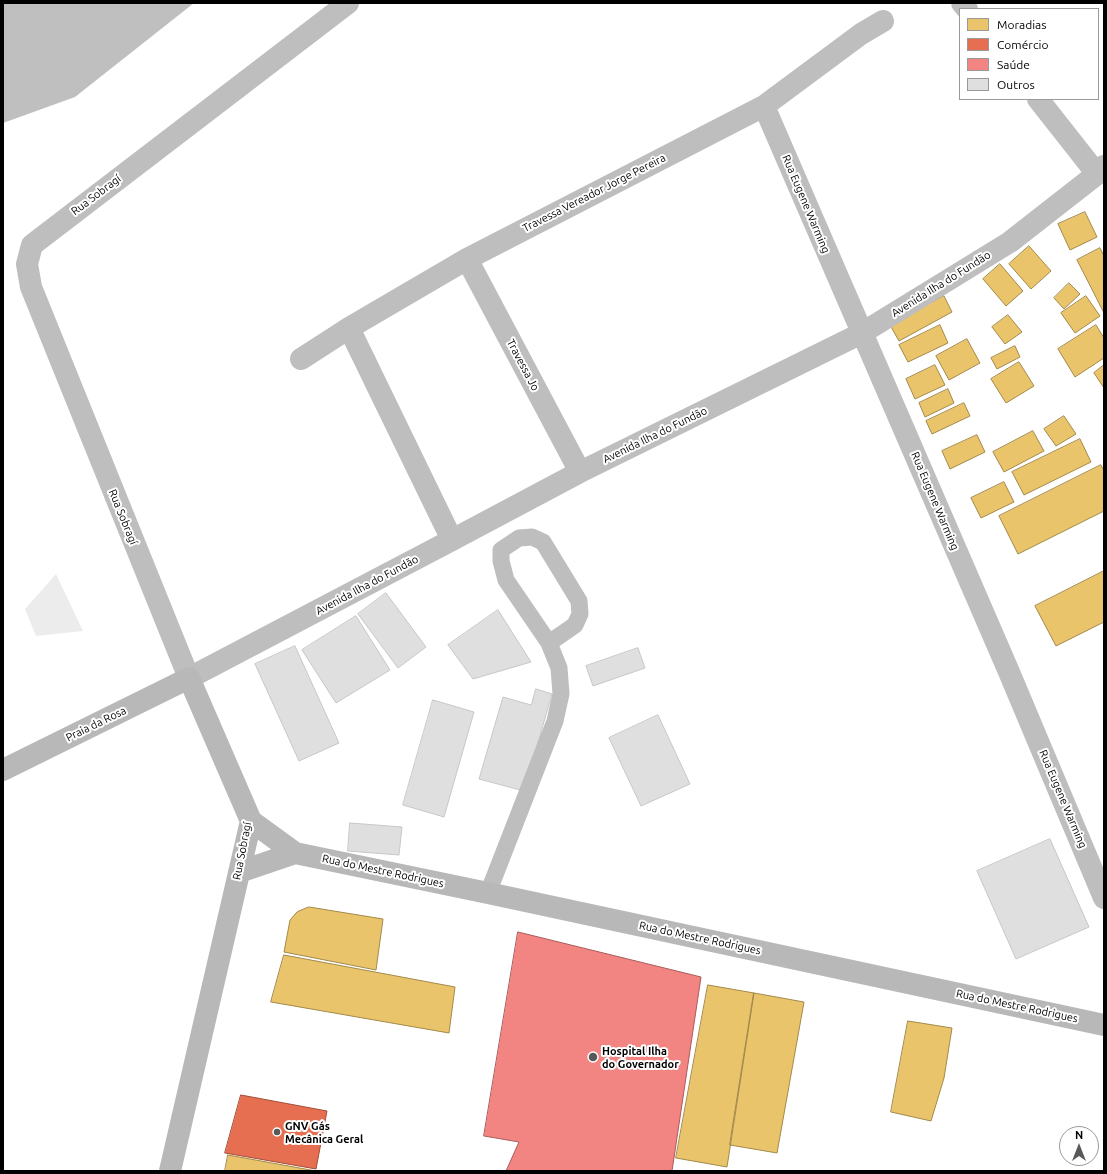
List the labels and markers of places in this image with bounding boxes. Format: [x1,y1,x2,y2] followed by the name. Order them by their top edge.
[602,1044,679,1070] place label: Hospital Ilha do Governador
[587,1051,599,1063] marker: Hospital Ilha do Governador
[285,1119,363,1145] place label: GNV Gás Mecânica Geral
[272,1127,282,1137] marker: GNV Gás Mecânica Geral

